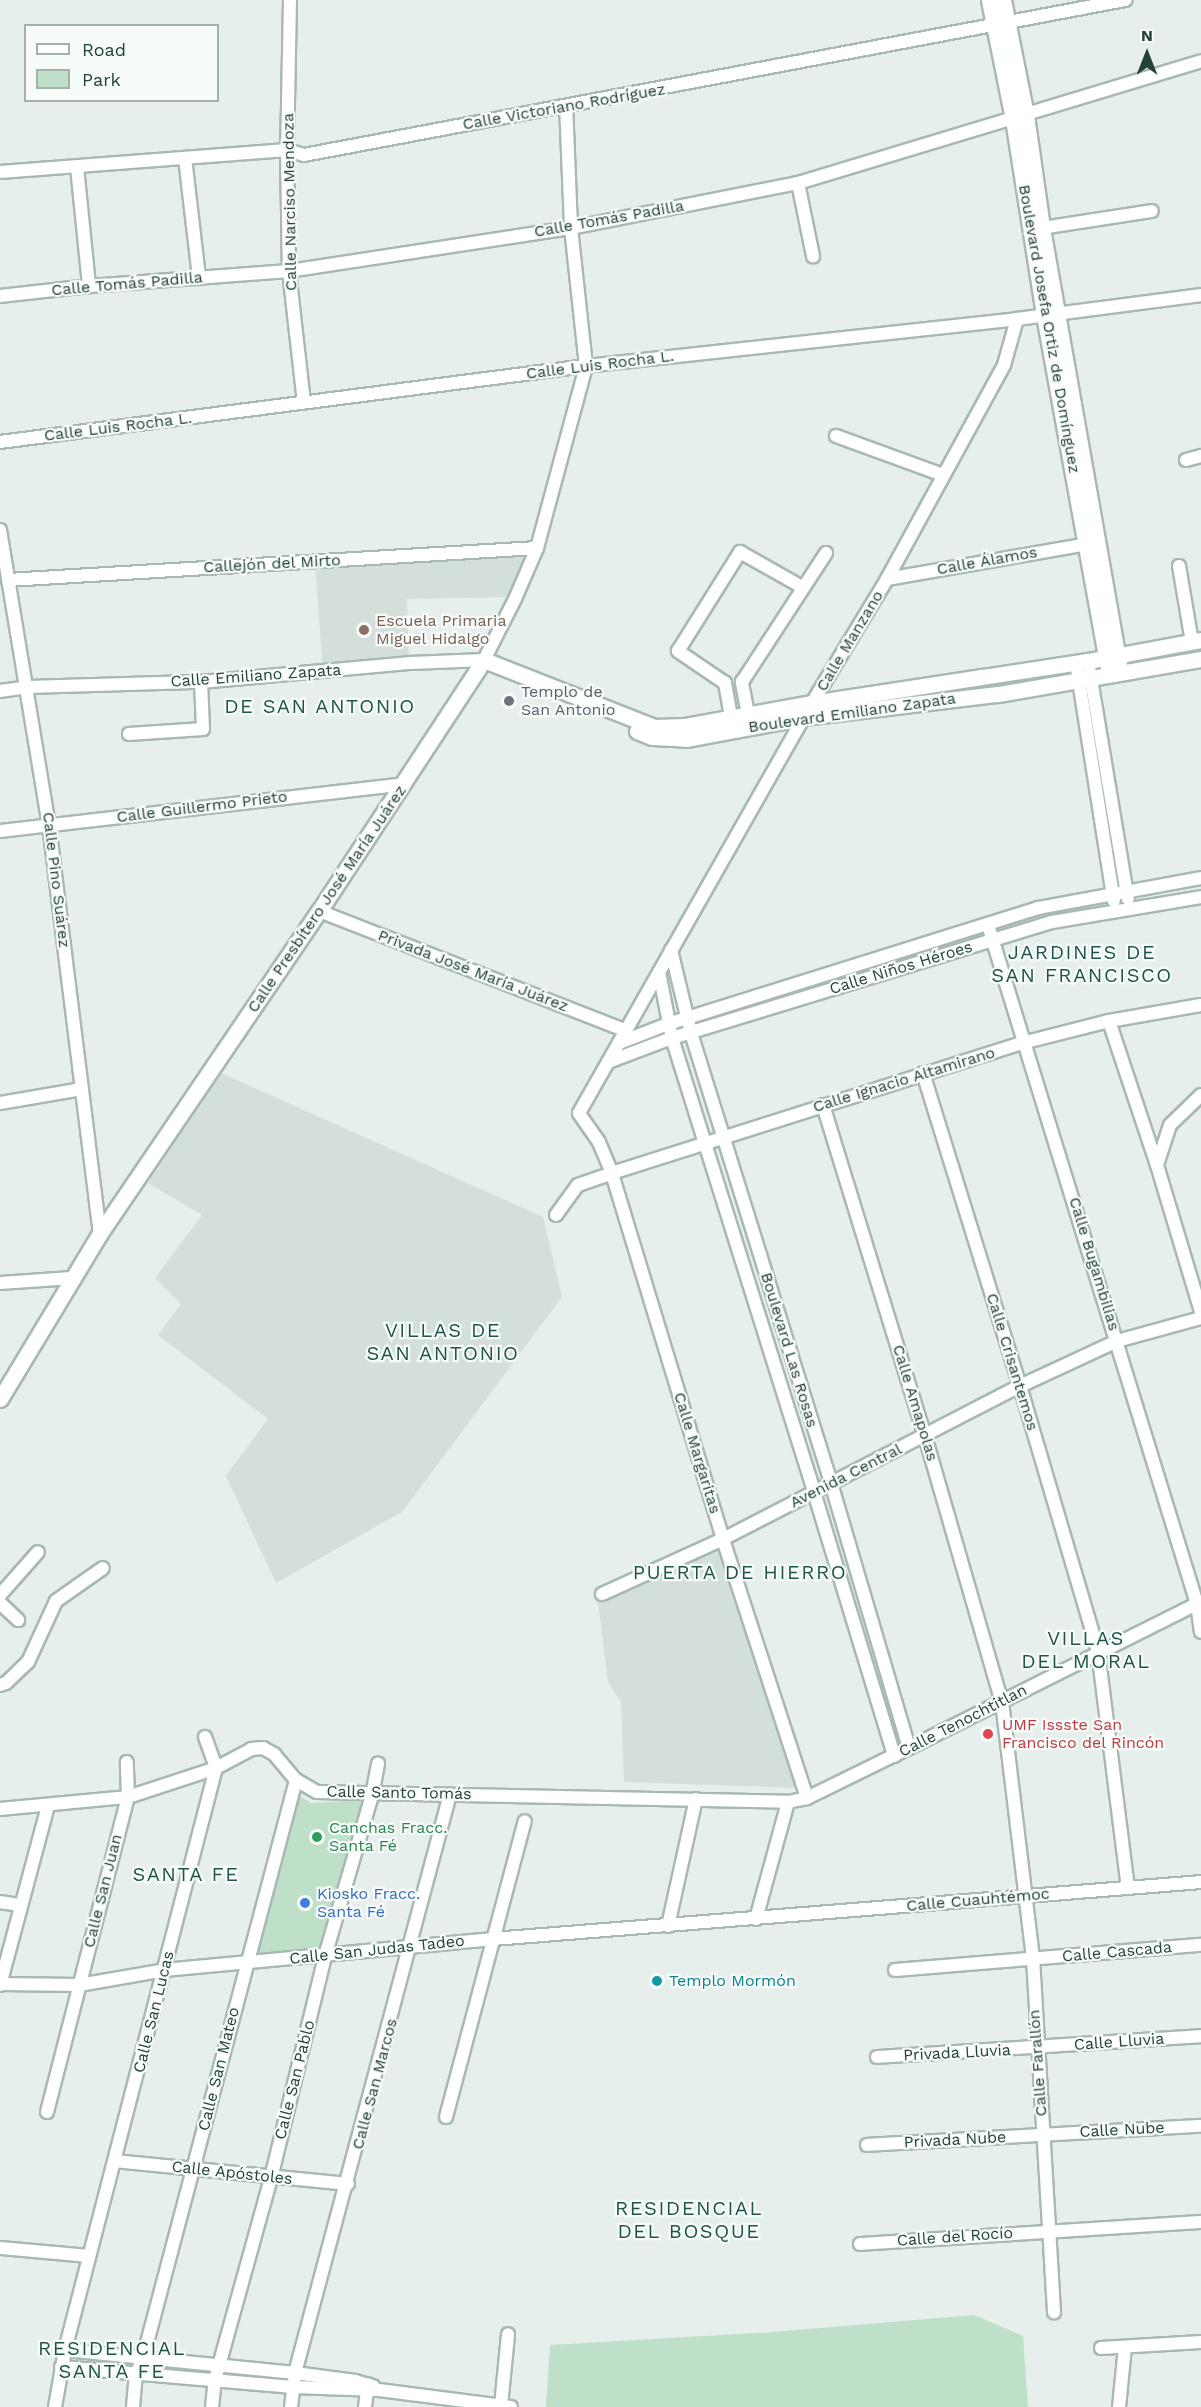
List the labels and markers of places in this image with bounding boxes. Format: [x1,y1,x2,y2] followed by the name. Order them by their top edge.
[376,611,507,649] place label: Escuela Primaria Miguel Hidalgo
[357,623,371,637] marker: Escuela Primaria Miguel Hidalgo
[521,682,616,720] place label: Templo de San Antonio
[502,694,516,708] marker: Templo de San Antonio
[1002,1715,1165,1753] place label: UMF Issste San Francisco del Rincón
[979,1725,997,1743] marker: UMF Issste San Francisco del Rincón
[329,1818,447,1856] place label: Canchas Fracc. Santa Fé
[310,1830,324,1844] marker: Canchas Fracc. Santa Fé
[317,1884,420,1922] place label: Kiosko Fracc. Santa Fé
[298,1896,312,1910] marker: Kiosko Fracc. Santa Fé
[669,1971,796,1991] place label: Templo Mormón
[650,1974,664,1988] marker: Templo Mormón

